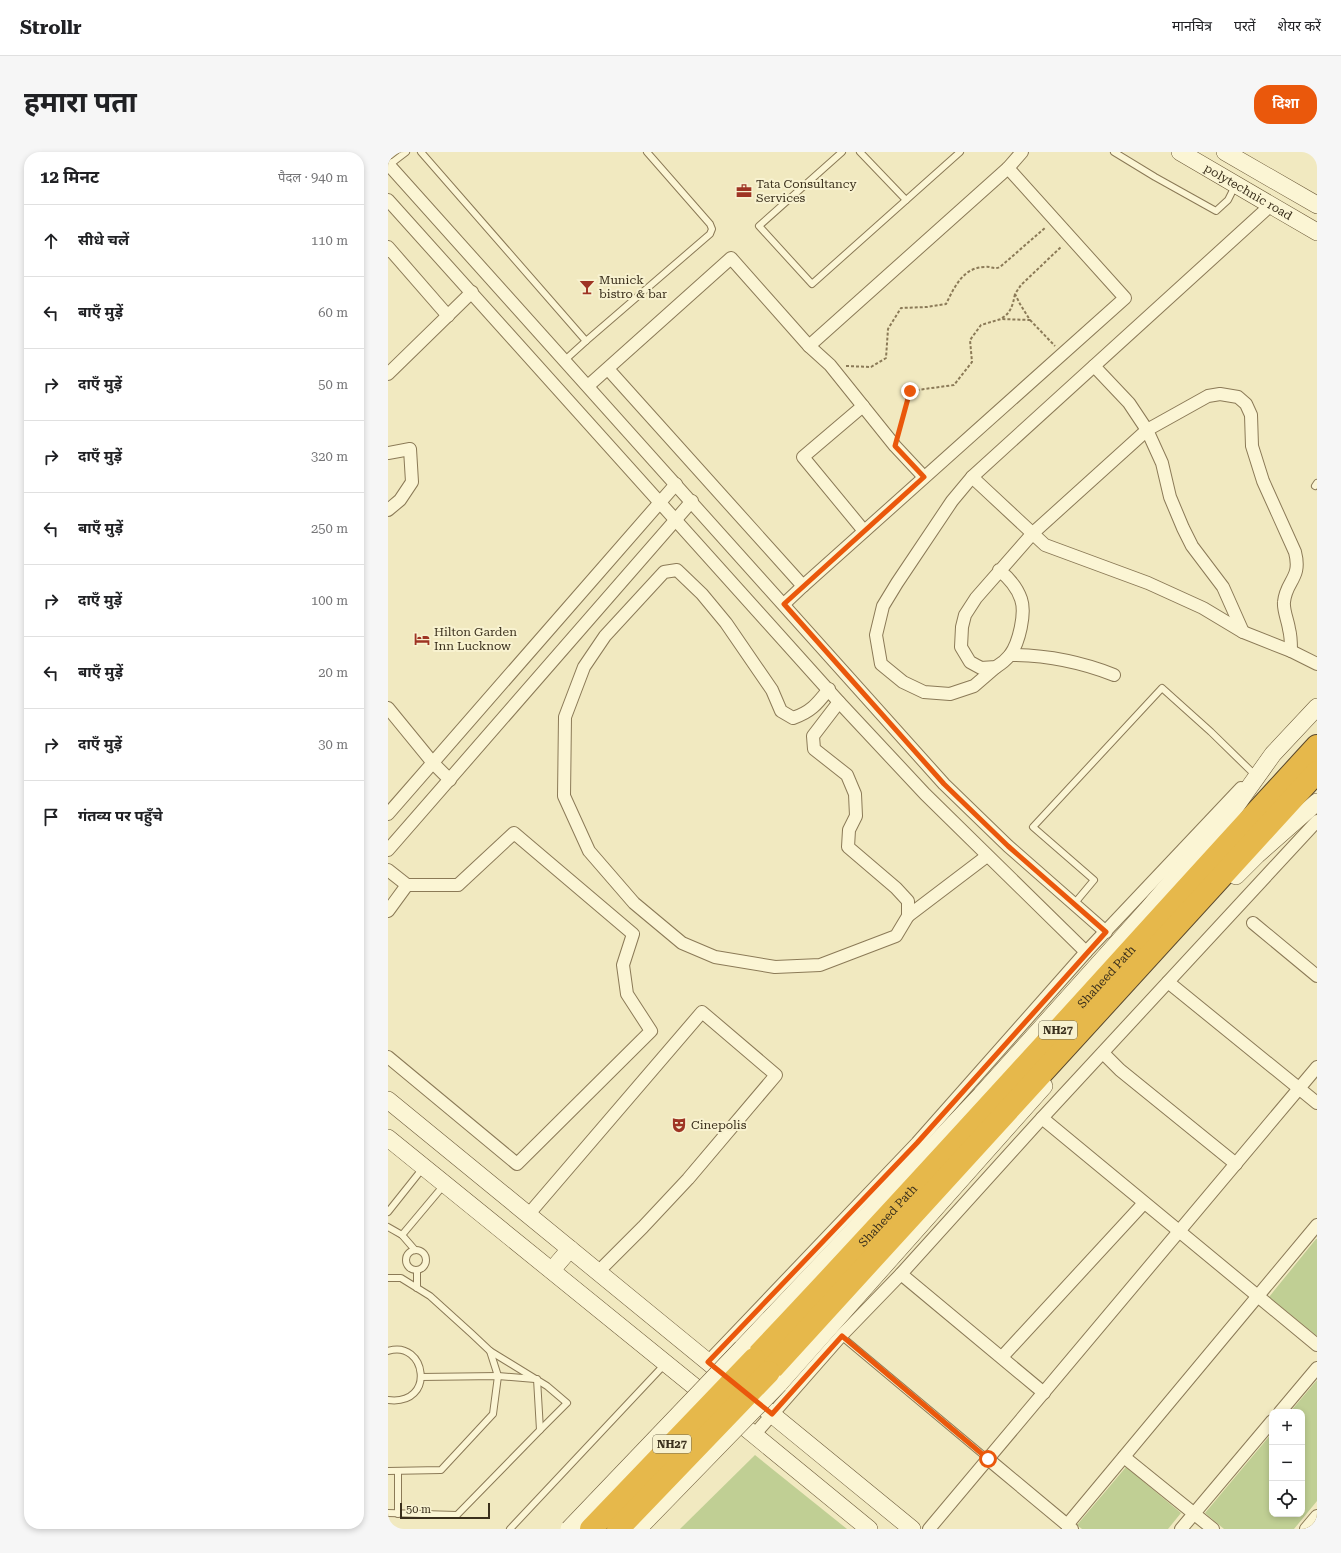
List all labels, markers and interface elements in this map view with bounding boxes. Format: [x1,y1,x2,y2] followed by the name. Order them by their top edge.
[20,16,82,39] text: Strollr
[1172,18,1212,34] text: मानचित्र
[1234,18,1256,34] text: परतें
[1278,18,1321,34] text: शेयर करें
[1254,85,1317,124] button: दिशा
[24,86,137,119] text: हमारा पता
[1202,161,1295,223] street label: polytechnic road
[40,167,99,187] text: 12 मिनट
[278,170,348,185] text: पैदल · 940 m
[756,177,858,205] place label: Tata Consultancy Services
[735,182,753,200] office icon: Tata Consultancy Services
[40,230,62,252] icon: ahead
[78,231,129,249] text: सीधे चलें
[311,233,348,248] text: 110 m
[599,273,667,301] place label: Munick bistro & bar
[578,278,596,296] bar icon: Munick bistro & bar
[40,302,62,324] icon: left
[78,303,123,321] text: बाएँ मुड़ें
[318,305,348,320] text: 60 m
[40,374,62,396] icon: right
[78,375,122,393] text: दाएँ मुड़ें
[318,377,348,392] text: 50 m
[901,382,919,400] route end
[40,446,62,468] icon: right
[78,447,122,465] text: दाएँ मुड़ें
[311,449,348,464] text: 320 m
[40,518,62,540] icon: left
[78,519,123,537] text: बाएँ मुड़ें
[311,521,348,536] text: 250 m
[40,590,62,612] icon: right
[78,591,122,609] text: दाएँ मुड़ें
[311,593,348,608] text: 100 m
[434,625,517,653] place label: Hilton Garden Inn Lucknow
[413,630,431,648] hotel icon: Hilton Garden Inn Lucknow
[40,662,62,684] icon: left
[78,663,123,681] text: बाएँ मुड़ें
[318,665,348,680] text: 20 m
[40,734,62,756] icon: right
[78,735,122,753] text: दाएँ मुड़ें
[318,737,348,752] text: 30 m
[40,806,62,828] icon: arrive
[78,807,163,825] text: गंतव्य पर पहुँचे
[1075,942,1139,1011] street label: Shaheed Path
[1039,1021,1077,1039] road number: NH27
[670,1116,688,1134] theatre icon: Cinepolis
[691,1118,747,1132] place label: Cinepolis
[856,1182,920,1250] street label: Shaheed Path
[1269,1409,1305,1517] map controls
[1269,1409,1305,1445] button: +
[653,1435,691,1453] road number: NH27
[1269,1445,1305,1481] button: −
[979,1450,997,1468] route start
[1269,1481,1305,1517] button: locate
[400,1501,490,1520] scale bar
[406,1503,431,1516] text: 50 m

